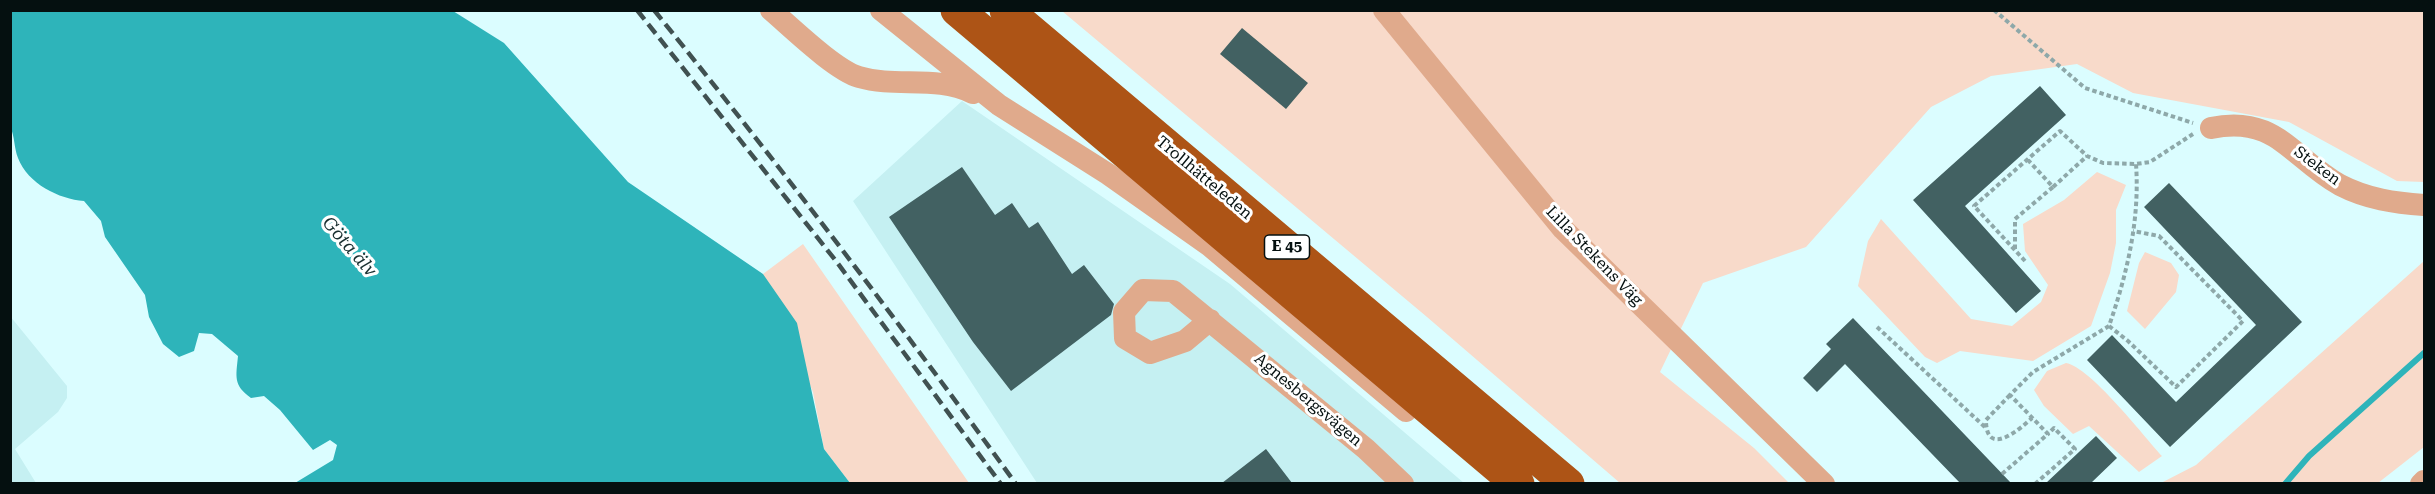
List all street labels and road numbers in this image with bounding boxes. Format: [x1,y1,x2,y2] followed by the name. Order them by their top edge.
[1152,132,1256,224] street label: Trollhätteleden
[2290,142,2344,190] street label: Steken
[1542,202,1646,310] street label: Lilla Stekens Väg
[1264,235,1310,259] road number: E 45
[1250,349,1366,451] street label: Agnesbergsvägen

